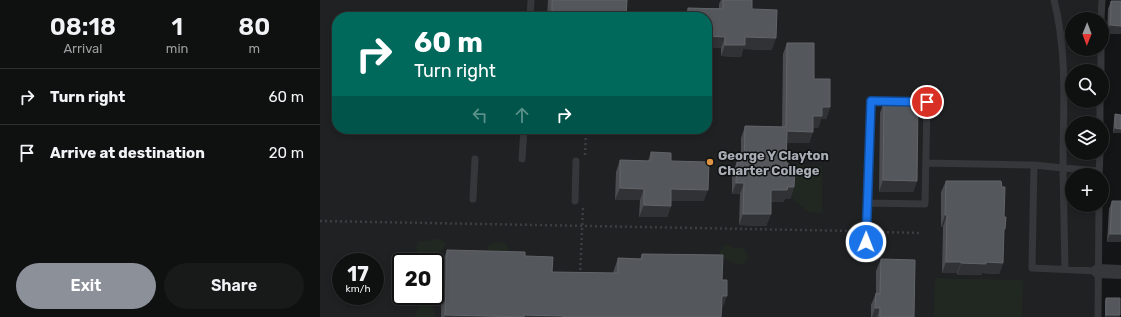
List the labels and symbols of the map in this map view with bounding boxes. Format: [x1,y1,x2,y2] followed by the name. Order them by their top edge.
[1065,12,1109,56] north arrow
[910,85,944,119] pin
[718,148,829,178] place label: George Y Clayton Charter College
[705,157,715,167] marker: George Y Clayton Charter College
[845,221,887,263] position arrow
[392,253,444,305] speed limit sign: 20

